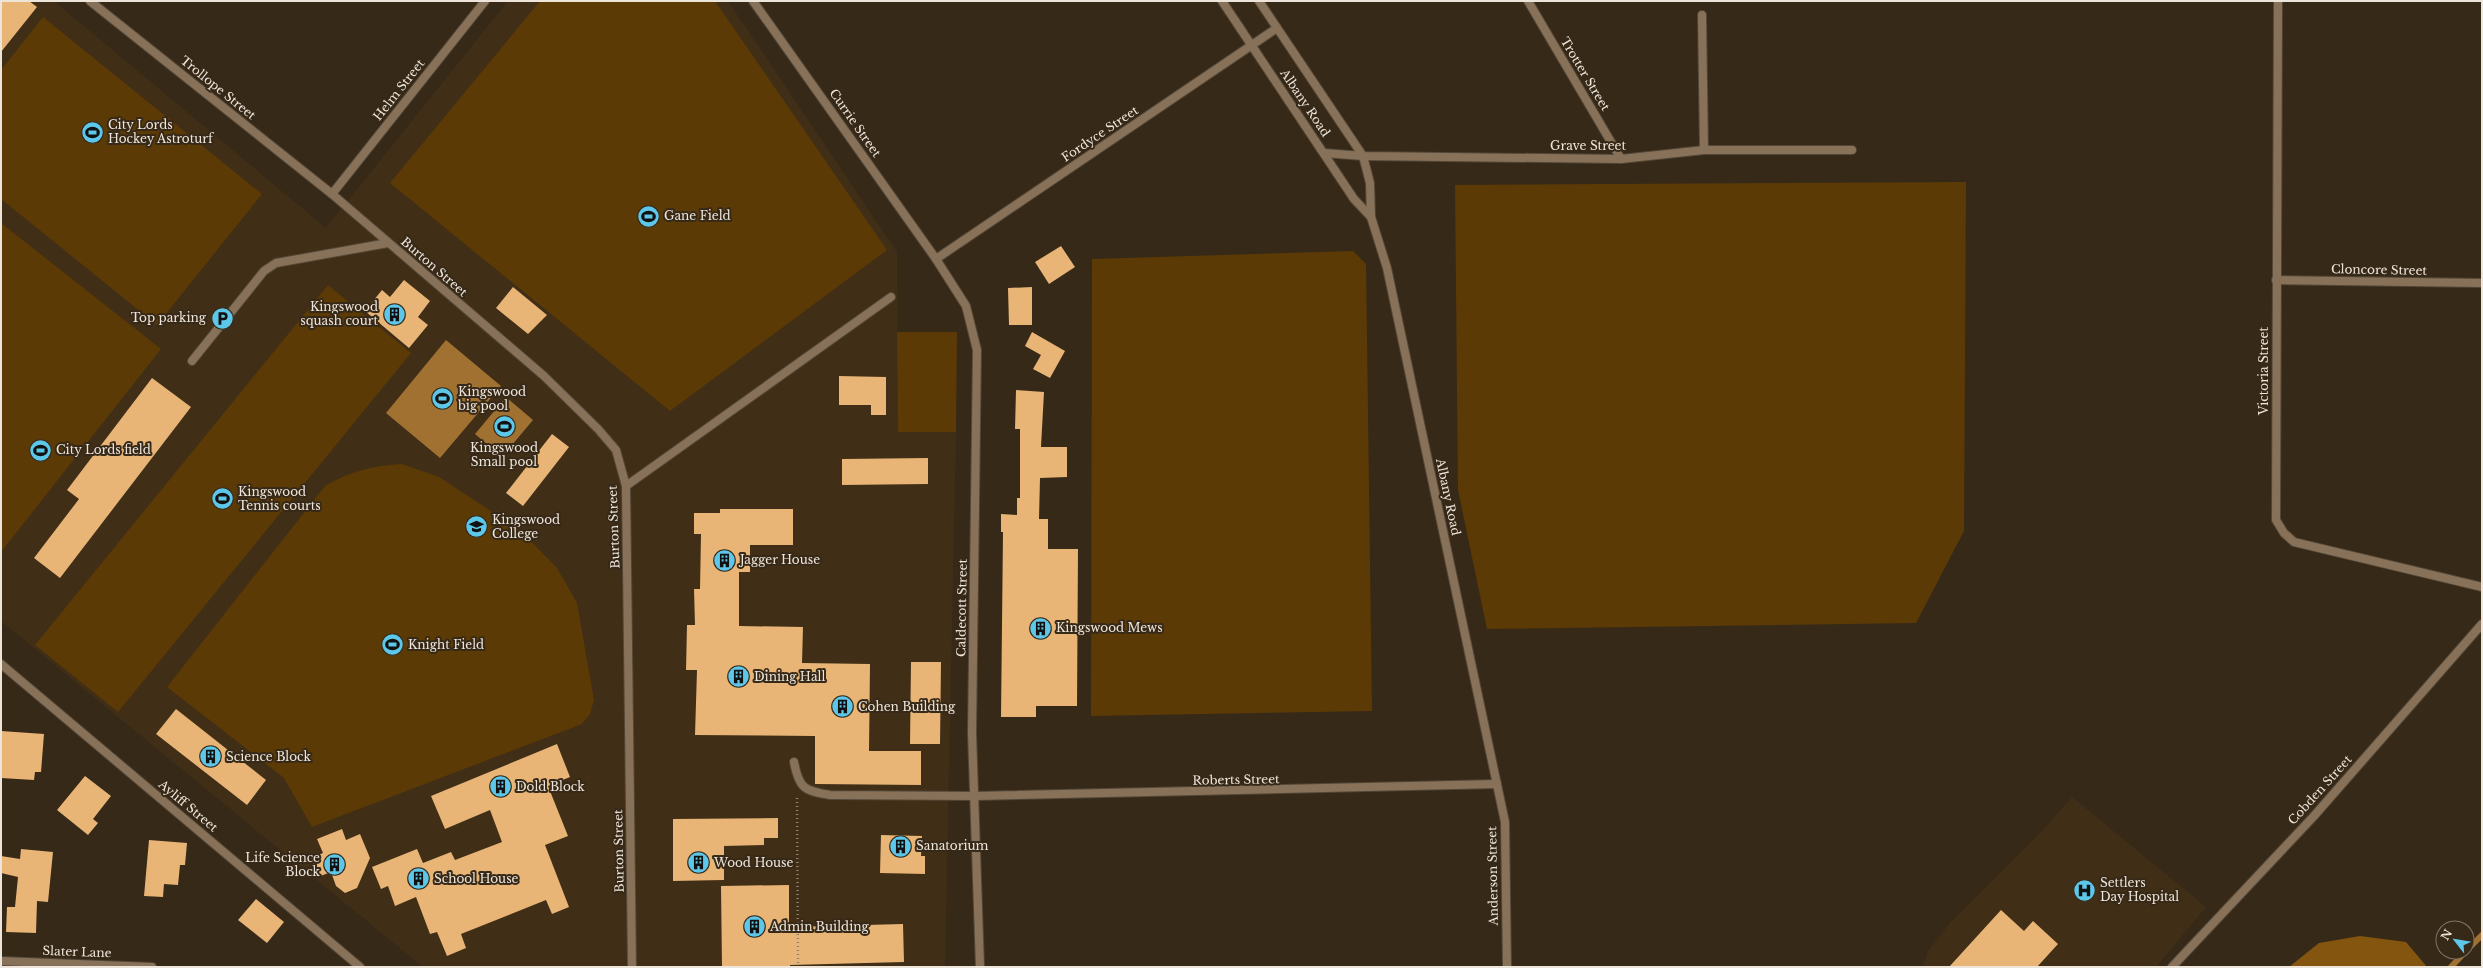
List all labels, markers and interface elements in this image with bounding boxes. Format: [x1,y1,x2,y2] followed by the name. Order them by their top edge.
[1558,34,1613,114] street label: Trotter Street
[178,53,259,123] street label: Trollope Street
[370,56,428,123] street label: Helm Street
[1277,65,1334,139] street label: Albany Road
[826,86,885,160] street label: Currie Street
[1059,102,1141,165] street label: Fordyce Street
[108,117,215,146] place label: City Lords Hockey Astroturf
[80,119,106,145] sports icon: City Lords Hockey Astroturf
[1550,138,1626,153] street label: Grave Street
[635,203,661,229] sports icon: Gane Field
[664,208,731,223] place label: Gane Field
[398,234,471,300] street label: Burton Street
[2331,261,2428,278] street label: Cloncore Street
[300,299,378,328] place label: Kingswood squash court
[381,301,407,327] building icon: Kingswood squash court
[209,305,235,331] parking icon: Top parking
[131,310,207,325] place label: Top parking
[2256,327,2271,416] street label: Victoria Street
[457,384,526,413] place label: Kingswood big pool
[430,386,456,412] sports icon: Kingswood big pool
[491,414,517,440] sports icon: Kingswood Small pool
[28,437,54,463] sports icon: City Lords field
[470,440,538,469] place label: Kingswood Small pool
[56,442,151,457] place label: City Lords field
[1433,456,1464,537] street label: Albany Road
[238,484,321,513] place label: Kingswood Tennis courts
[605,485,622,569] street label: Burton Street
[210,486,236,512] sports icon: Kingswood Tennis courts
[492,512,560,541] place label: Kingswood College
[464,514,490,540] school or university icon: Kingswood College
[712,547,738,573] building icon: Jagger House
[738,552,820,567] place label: Jagger House
[953,558,970,657] street label: Caldecott Street
[1027,615,1053,641] building icon: Kingswood Mews
[1056,620,1163,635] place label: Kingswood Mews
[379,632,405,658] sports icon: Knight Field
[408,637,484,652] place label: Knight Field
[725,664,751,690] building icon: Dining Hall
[754,669,825,684] place label: Dining Hall
[829,694,855,720] building icon: Cohen Building
[858,699,956,714] place label: Cohen Building
[198,744,224,770] building icon: Science Block
[226,749,312,764] place label: Science Block
[2285,752,2355,827] street label: Cobden Street
[1192,771,1280,788] street label: Roberts Street
[488,774,514,800] building icon: Dold Block
[155,776,221,835] street label: Ayliff Street
[516,779,585,794] place label: Dold Block
[610,809,627,893] street label: Burton Street
[1484,826,1501,927] street label: Anderson Street
[888,833,914,859] building icon: Sanatorium
[916,838,989,853] place label: Sanatorium
[245,850,321,879] place label: Life Science Block
[685,850,711,876] building icon: Wood House
[322,852,348,878] building icon: Life Science Block
[713,855,794,870] place label: Wood House
[406,866,432,892] building icon: School House
[434,871,519,886] place label: School House
[2100,875,2179,904] place label: Settlers Day Hospital
[2071,877,2097,903] hospital icon: Settlers Day Hospital
[742,914,768,940] building icon: Admin Building
[769,919,869,934] place label: Admin Building
[2435,920,2475,960] north arrow
[2438,926,2455,943] text: N
[42,943,112,960] street label: Slater Lane

